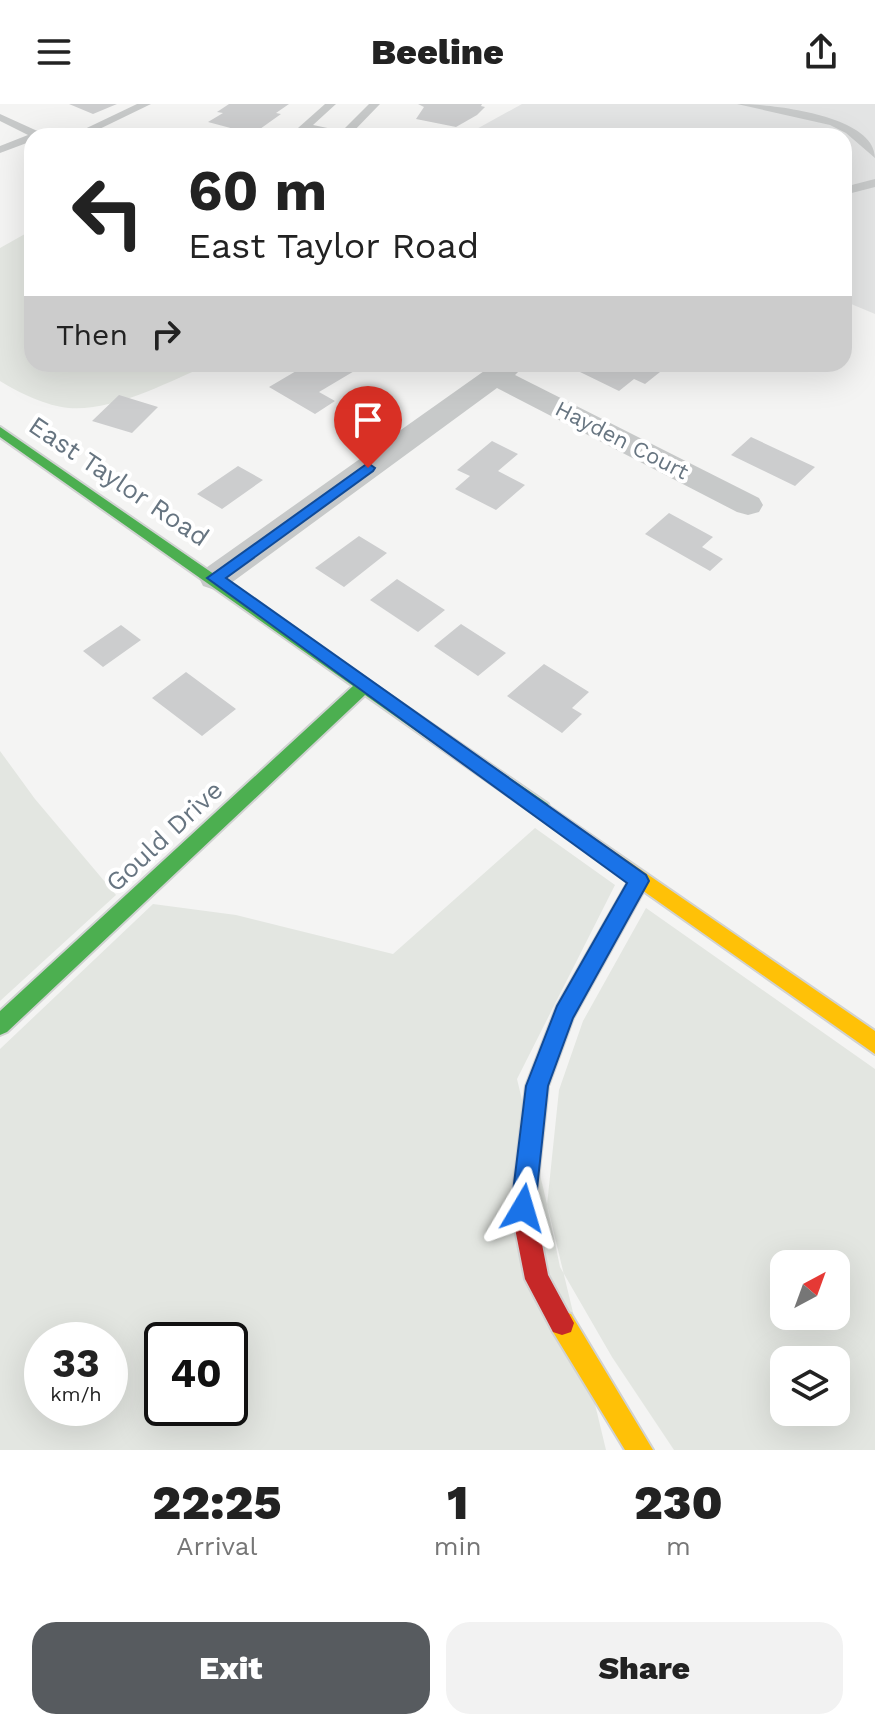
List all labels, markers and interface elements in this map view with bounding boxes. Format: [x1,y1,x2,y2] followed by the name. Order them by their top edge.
[32,30,76,74] icon: menu
[799,30,843,74] icon: share
[371,31,504,73] text: Beeline
[188,158,327,224] text: 60 m
[56,160,160,264] icon: left
[188,225,479,267] text: East Taylor Road
[144,312,188,356] icon: right
[56,317,128,352] text: Then
[334,386,402,468] pin
[551,396,693,484] street label: Hayden Court
[346,398,390,442] icon: arrive
[23,410,215,552] street label: East Taylor Road
[100,774,228,898] street label: Gould Drive
[481,1166,565,1250] position arrow
[770,1250,850,1330] north arrow
[770,1250,850,1426] map controls
[144,1322,248,1426] speed limit sign: 40
[52,1340,100,1387] text: 33
[770,1346,850,1426] button: layers
[50,1382,102,1406] text: km/h
[152,1474,281,1531] text: 22:25
[447,1474,468,1531] text: 1
[634,1474,723,1531] text: 230
[176,1531,257,1561] text: Arrival
[434,1531,482,1561] text: min
[666,1531,691,1561] text: m
[32,1622,430,1714] button: Exit
[446,1622,843,1714] button: Share

